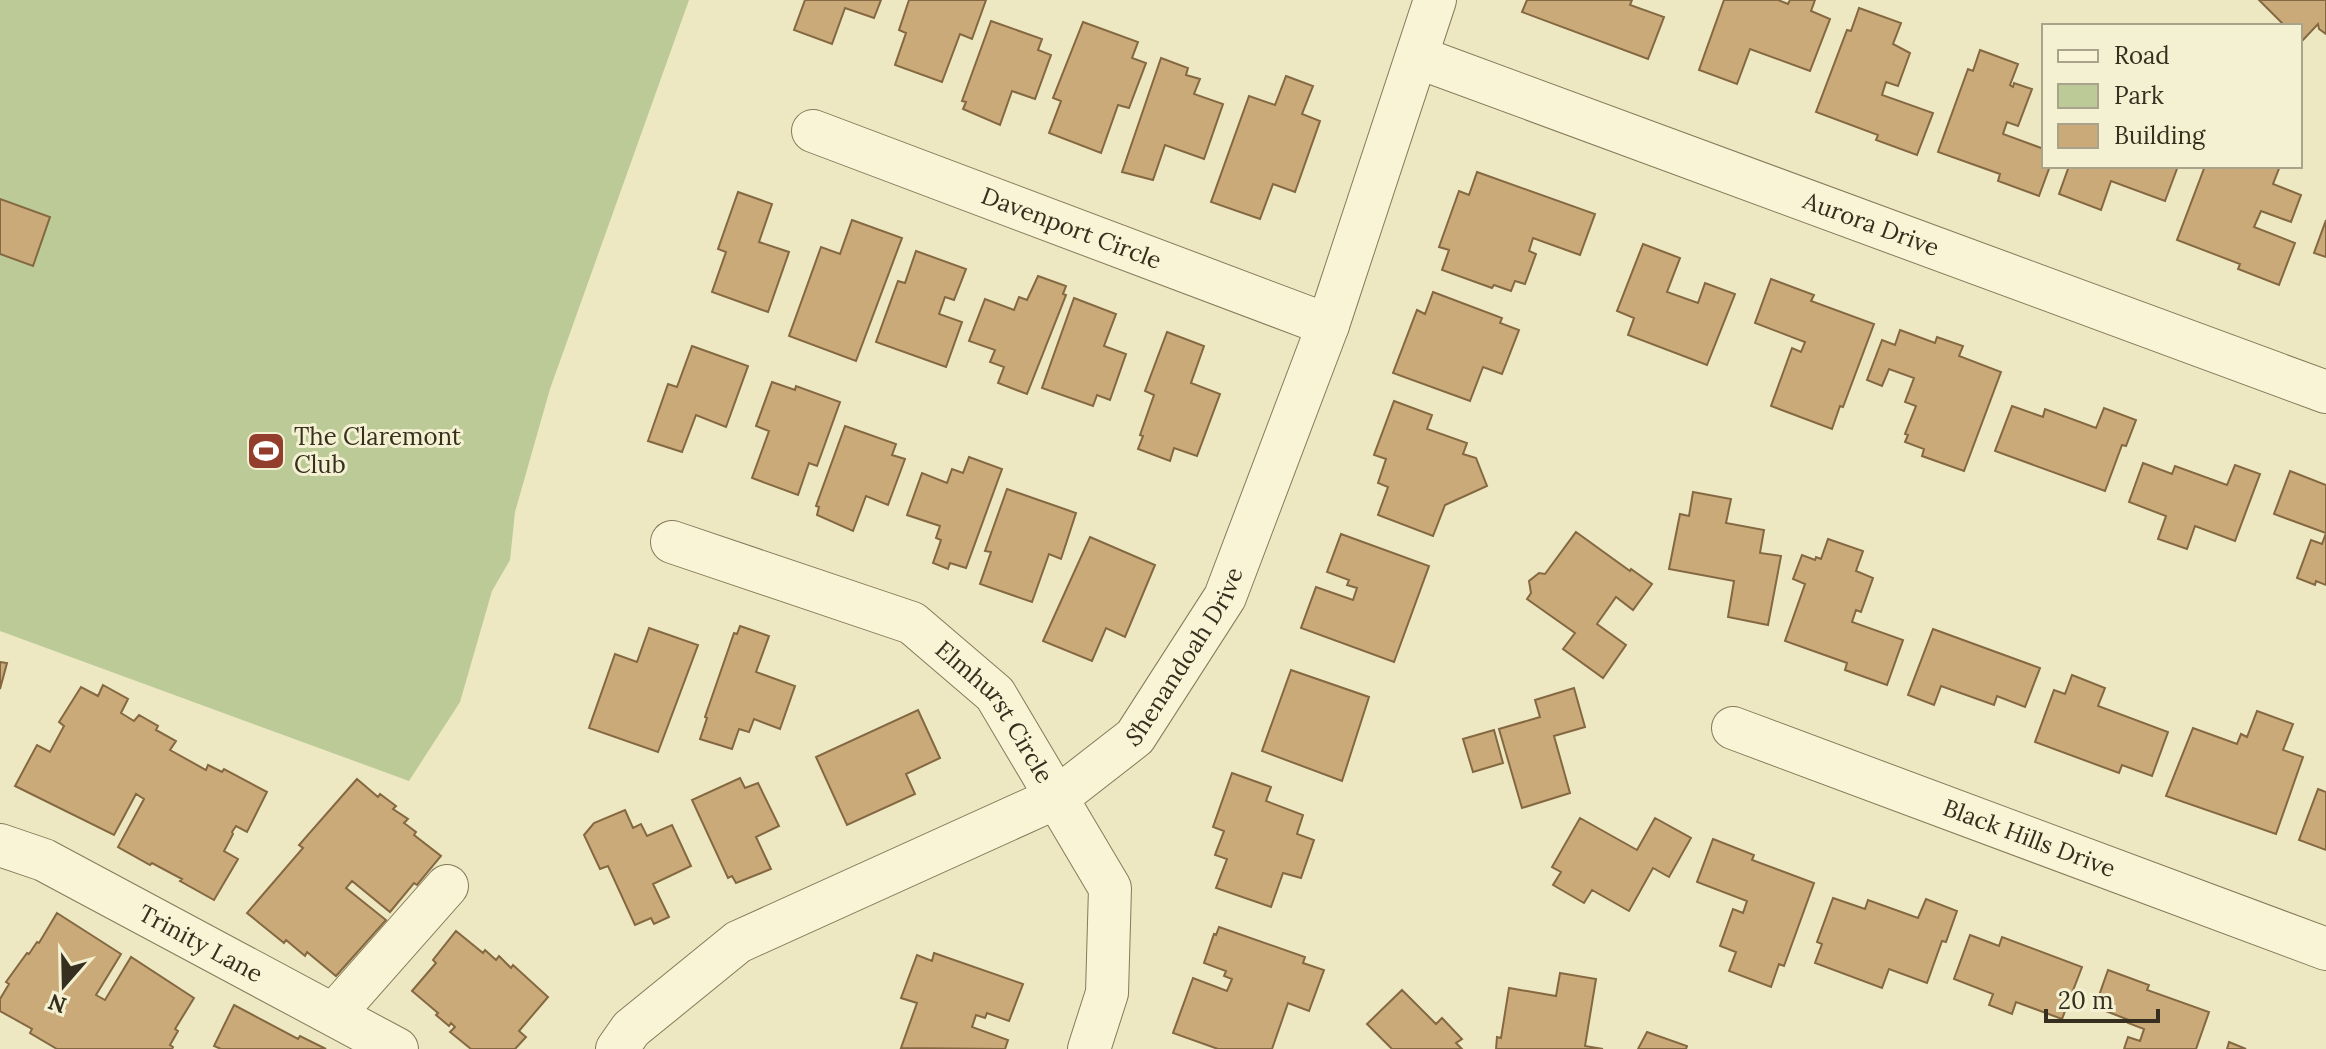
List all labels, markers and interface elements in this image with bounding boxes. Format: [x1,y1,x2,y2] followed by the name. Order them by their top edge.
[2042,24,2302,168] legend
[2114,40,2170,71] text: Road
[2114,80,2164,111] text: Park
[2114,120,2206,151] text: Building
[977,180,1166,276] street label: Davenport Circle
[1798,184,1944,263] street label: Aurora Drive
[294,421,462,480] place label: The Claremont Club
[245,430,287,472] sports icon: The Claremont Club
[1119,563,1250,753] street label: Shenandoah Drive
[929,634,1060,788] street label: Elmhurst Circle
[1939,792,2120,884] street label: Black Hills Drive
[133,897,268,989] street label: Trinity Lane
[24,945,104,1025] north arrow
[2046,973,2158,1023] scale bar
[2058,985,2114,1016] text: 20 m
[44,988,70,1020] text: N

